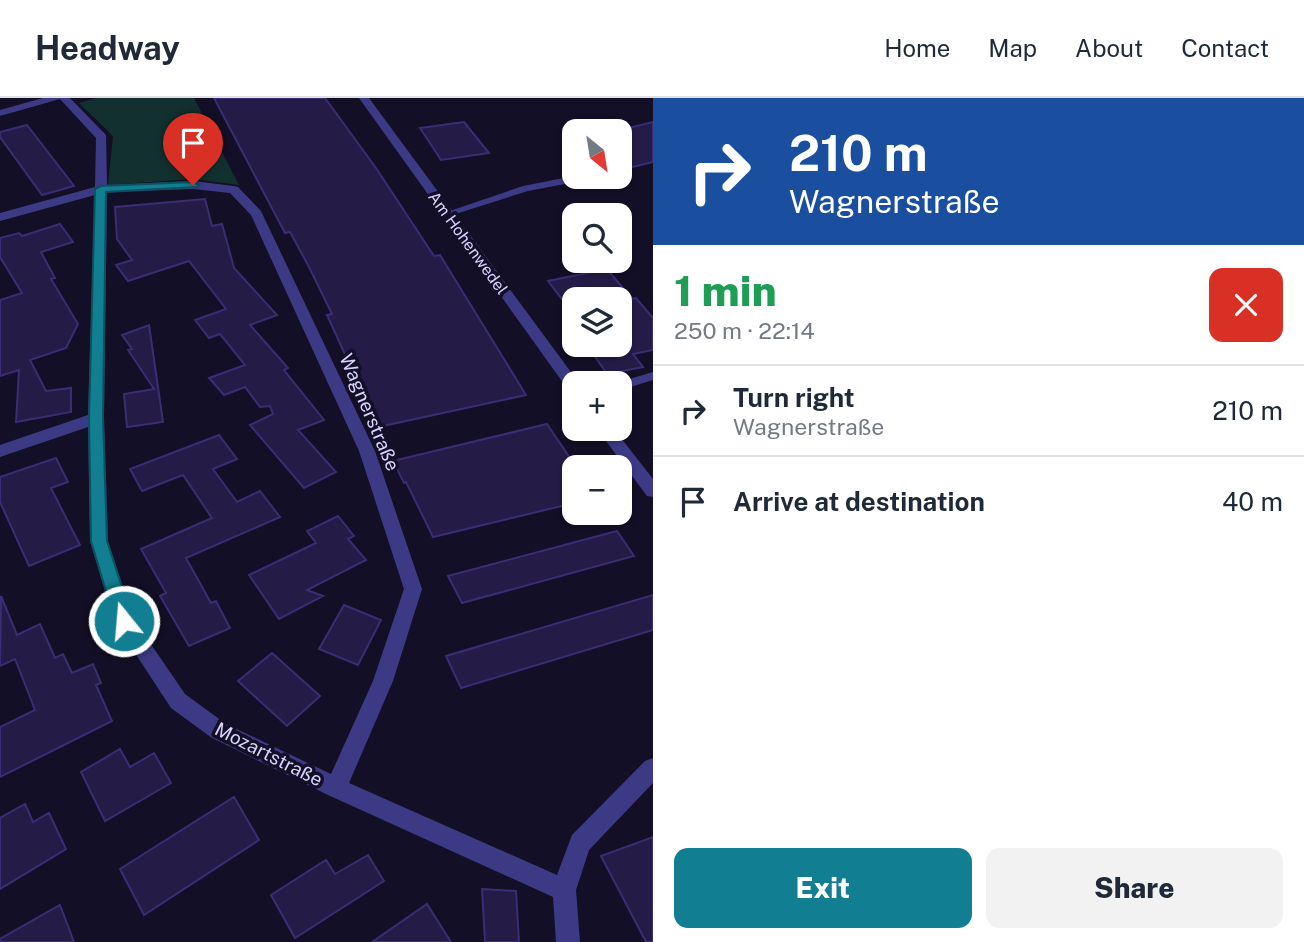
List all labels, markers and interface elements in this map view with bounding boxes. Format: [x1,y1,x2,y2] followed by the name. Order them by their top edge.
[35,29,180,67] text: Headway
[884,34,950,62] text: Home
[988,34,1037,62] text: Map
[1075,34,1143,62] text: About
[1181,34,1269,62] text: Contact
[163,113,223,185] pin
[562,119,632,189] north arrow
[562,119,632,525] map controls
[174,124,212,162] icon: arrive
[789,124,928,182] text: 210 m
[674,126,765,217] icon: right
[789,183,1000,220] text: Wagnerstraße
[424,188,512,298] street label: Am Hohenwedel
[562,203,632,273] button: search
[674,266,777,315] text: 1 min
[1209,268,1283,342] button: close
[562,287,632,357] button: layers
[674,317,815,344] text: 250 m · 22:14
[335,350,405,474] street label: Wagnerstraße
[562,371,632,441] button: +
[733,382,855,413] text: Turn right
[674,392,712,430] icon: right
[1212,395,1283,426] text: 210 m
[733,413,884,440] text: Wagnerstraße
[562,455,632,525] button: −
[674,483,712,521] icon: arrive
[733,486,985,517] text: Arrive at destination
[1222,486,1283,517] text: 40 m
[87,584,161,658] position arrow
[212,717,326,791] street label: Mozartstraße
[674,848,972,928] button: Exit
[986,848,1283,928] button: Share

